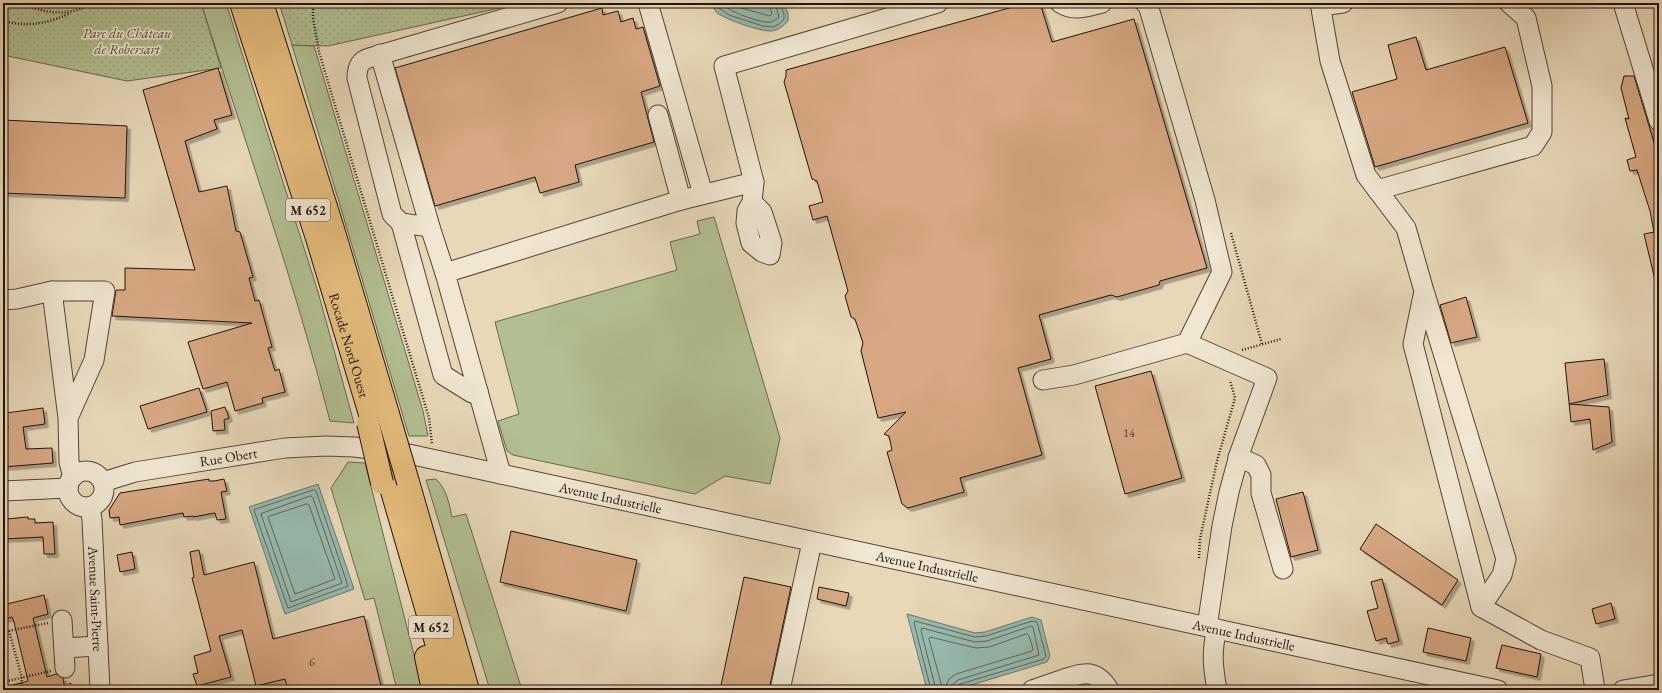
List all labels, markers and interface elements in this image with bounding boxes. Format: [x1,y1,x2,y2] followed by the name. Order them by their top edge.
[83,24,171,58] park label: Parc du Château de Robersart
[286,199,330,221] road number: M 652
[325,291,374,400] street label: Rocade Nord Ouest
[1123,425,1135,441] house number: 14
[198,444,259,471] street label: Rue Obert
[556,478,664,518] street label: Avenue Industrielle
[84,545,107,653] street label: Avenue Saint-Pierre
[873,546,980,586] street label: Avenue Industrielle
[1190,615,1297,655] street label: Avenue Industrielle
[409,616,453,638] road number: M 652
[309,654,315,670] house number: 6

